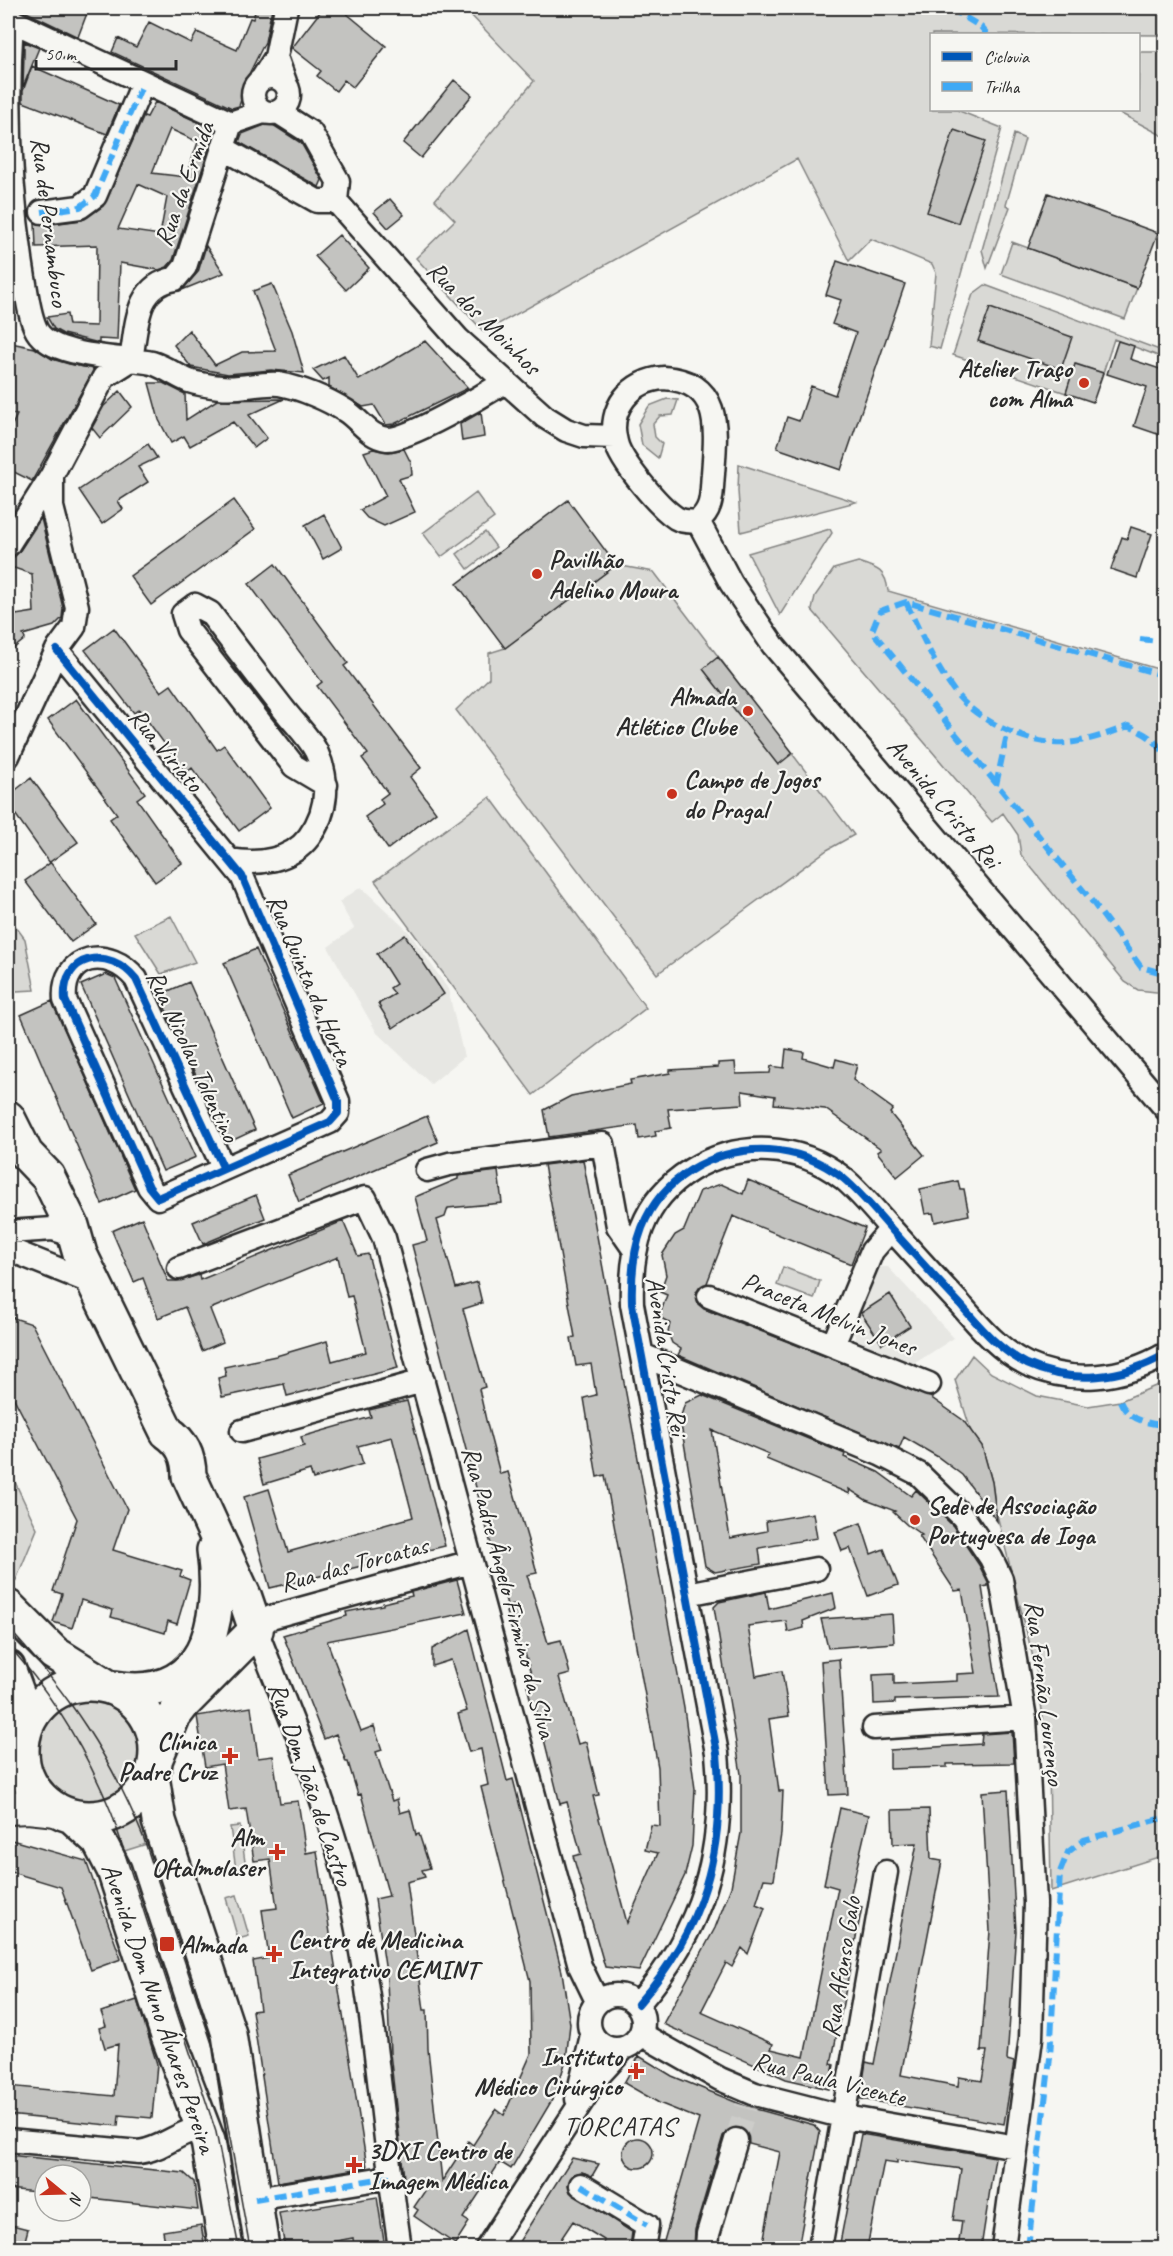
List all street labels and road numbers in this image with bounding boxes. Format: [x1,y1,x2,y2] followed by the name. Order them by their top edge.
[146,116,222,251] street label: Rua da Ermida
[23,135,77,310] street label: Rua de Pernambuco
[420,254,550,384] street label: Rua dos Moinhos
[121,701,212,800] street label: Rua Viriato
[880,731,1010,877] street label: Avenida Cristo Rei
[259,889,362,1072] street label: Rua Quinta da Horta
[139,965,248,1149] street label: Rua Nicolau Tolentino
[737,1264,923,1365] street label: Praceta Melvin Jones
[638,1274,696,1441] street label: Avenida Cristo Rei
[454,1443,564,1743] street label: Rua Padre Ângelo Firmino da Silva
[277,1528,433,1600] street label: Rua das Torcatas
[1017,1599,1073,1789] street label: Rua Fernão Lourenço
[261,1678,362,1892] street label: Rua Dom João de Castro
[94,1859,225,2159] street label: Avenida Dom Nuno Álvares Pereira
[814,1892,869,2040] street label: Rua Afonso Galo
[749,2044,910,2114] street label: Rua Paula Vicente

